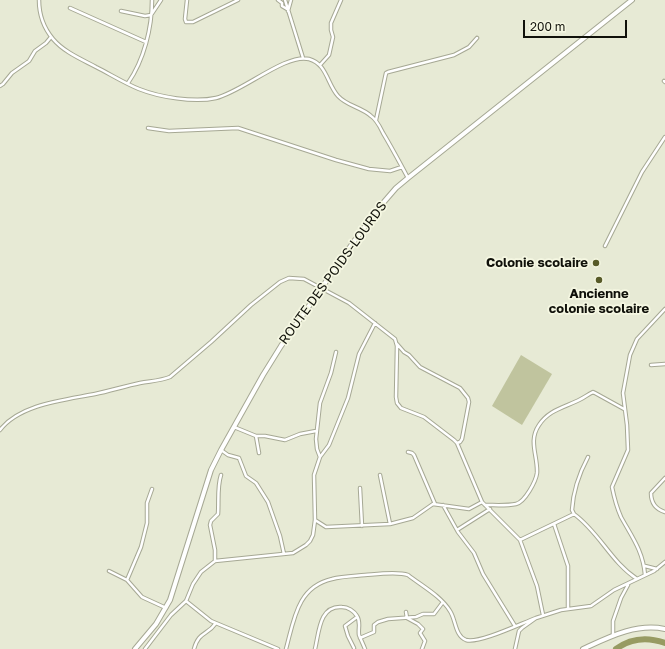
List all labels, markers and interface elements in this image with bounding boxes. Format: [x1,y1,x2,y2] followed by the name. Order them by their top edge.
[525,12,629,38] scale bar
[530,19,565,34] text: 200 m
[276,199,390,347] street label: ROUTE DES POIDS-LOURDS
[486,255,588,271] place label: Colonie scolaire
[591,258,601,268] marker: Colonie scolaire
[594,275,604,285] marker: Ancienne colonie scolaire
[549,286,649,317] place label: Ancienne colonie scolaire

